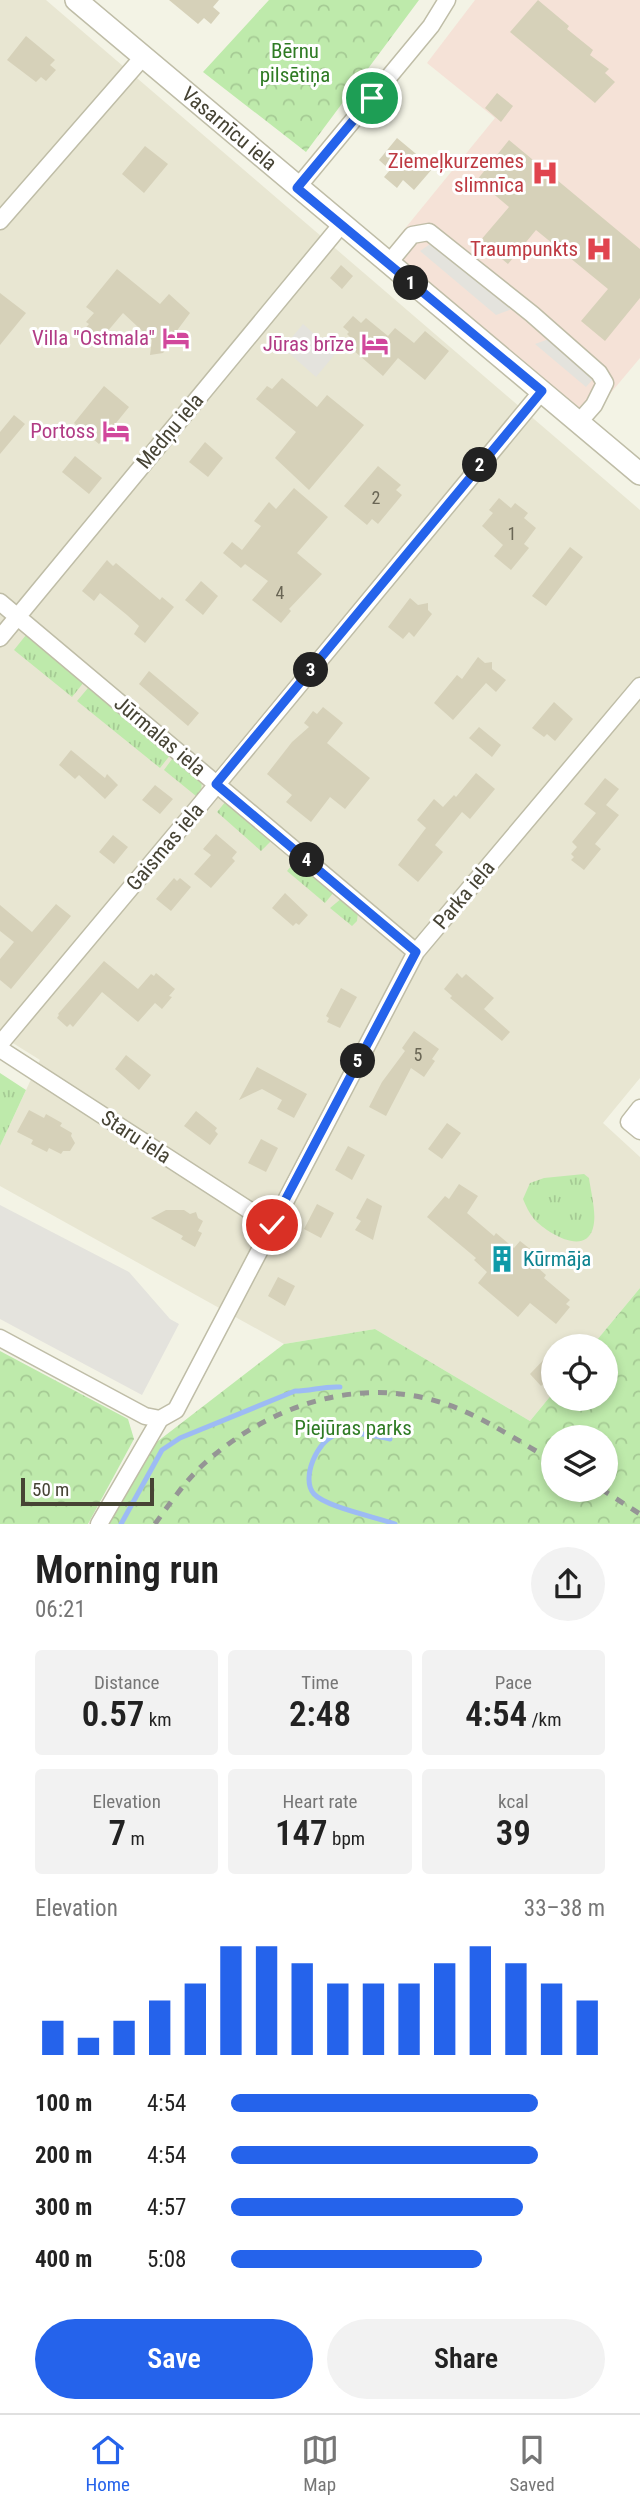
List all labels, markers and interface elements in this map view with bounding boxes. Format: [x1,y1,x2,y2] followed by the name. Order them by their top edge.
[260,39,330,87] park label: Bērnu pilsētiņa
[342,68,402,128] pin
[353,79,391,117] icon: arrive
[177,82,282,175] street label: Vasarnīcu iela
[388,149,524,197] place label: Ziemeļkurzemes slimnīca
[530,158,560,188] hospital icon: Ziemeļkurzemes slimnīca
[584,234,614,264] hospital icon: Traumpunkts
[470,237,578,261] place label: Traumpunkts
[394,266,428,300] pin: 1
[406,271,415,294] text: 1
[161,323,191,353] hotel icon: Villa "Ostmala"
[32,326,155,350] place label: Villa "Ostmala"
[360,329,390,359] hotel icon: Jūras brīze
[263,332,354,356] place label: Jūras brīze
[132,389,208,473] street label: Medņu iela
[101,416,131,446] hotel icon: Portoss
[30,419,95,443] place label: Portoss
[462,448,498,482] pin: 2
[475,453,484,476] text: 2
[372,487,381,508] house number: 2
[508,523,516,544] house number: 1
[276,582,285,603] house number: 4
[294,652,328,688] pin: 3
[306,658,315,681] text: 3
[110,691,210,781] street label: Jūrmalas iela
[122,798,208,896] street label: Gaismas iela
[290,842,324,878] pin: 4
[302,848,311,871] text: 4
[428,856,500,934] street label: Parka iela
[340,1044,376,1078] pin: 5
[414,1044,423,1065] house number: 5
[353,1049,362,1072] text: 5
[97,1106,175,1168] street label: Staru iela
[242,1195,302,1255] pin
[253,1206,291,1244] icon: check
[487,1244,517,1274] building icon: Kūrmāja
[523,1247,591,1271] place label: Kūrmāja
[541,1334,618,1502] map controls
[541,1334,618,1411] button: locate
[294,1416,412,1440] park label: Piejūras parks
[541,1425,618,1502] button: layers
[21,1475,154,1507] scale bar
[32,1478,69,1501] text: 50 m
[531,1547,605,1621] button: share
[35,1548,219,1592] text: Morning run
[35,1596,86,1623] text: 06:21
[94,1671,159,1694] text: Distance
[301,1671,339,1694] text: Time
[495,1671,532,1694] text: Pace
[82,1694,144,1735] text: 0.57
[289,1694,351,1735] text: 2:48
[465,1694,527,1735] text: 4:54
[144,1708,172,1731] text: km
[527,1708,561,1731] text: /km
[92,1790,161,1813] text: Elevation
[282,1790,358,1813] text: Heart rate
[498,1790,529,1813] text: kcal
[109,1813,126,1854] text: 7
[275,1813,328,1854] text: 147
[496,1813,531,1854] text: 39
[126,1827,145,1850] text: m
[328,1827,365,1850] text: bpm
[35,1895,118,1922] text: Elevation
[524,1895,605,1922] text: 33–38 m
[35,2090,92,2117] text: 100 m
[147,2090,186,2117] text: 4:54
[35,2142,92,2169] text: 200 m
[147,2142,186,2169] text: 4:54
[35,2194,92,2221] text: 300 m
[147,2194,186,2221] text: 4:57
[35,2246,92,2273] text: 400 m
[147,2246,186,2273] text: 5:08
[35,2319,313,2399] button: Save
[327,2319,605,2399] button: Share
[85,2431,130,2496] tab: Home
[301,2431,339,2496] tab: Map
[509,2431,555,2496] tab: Saved

